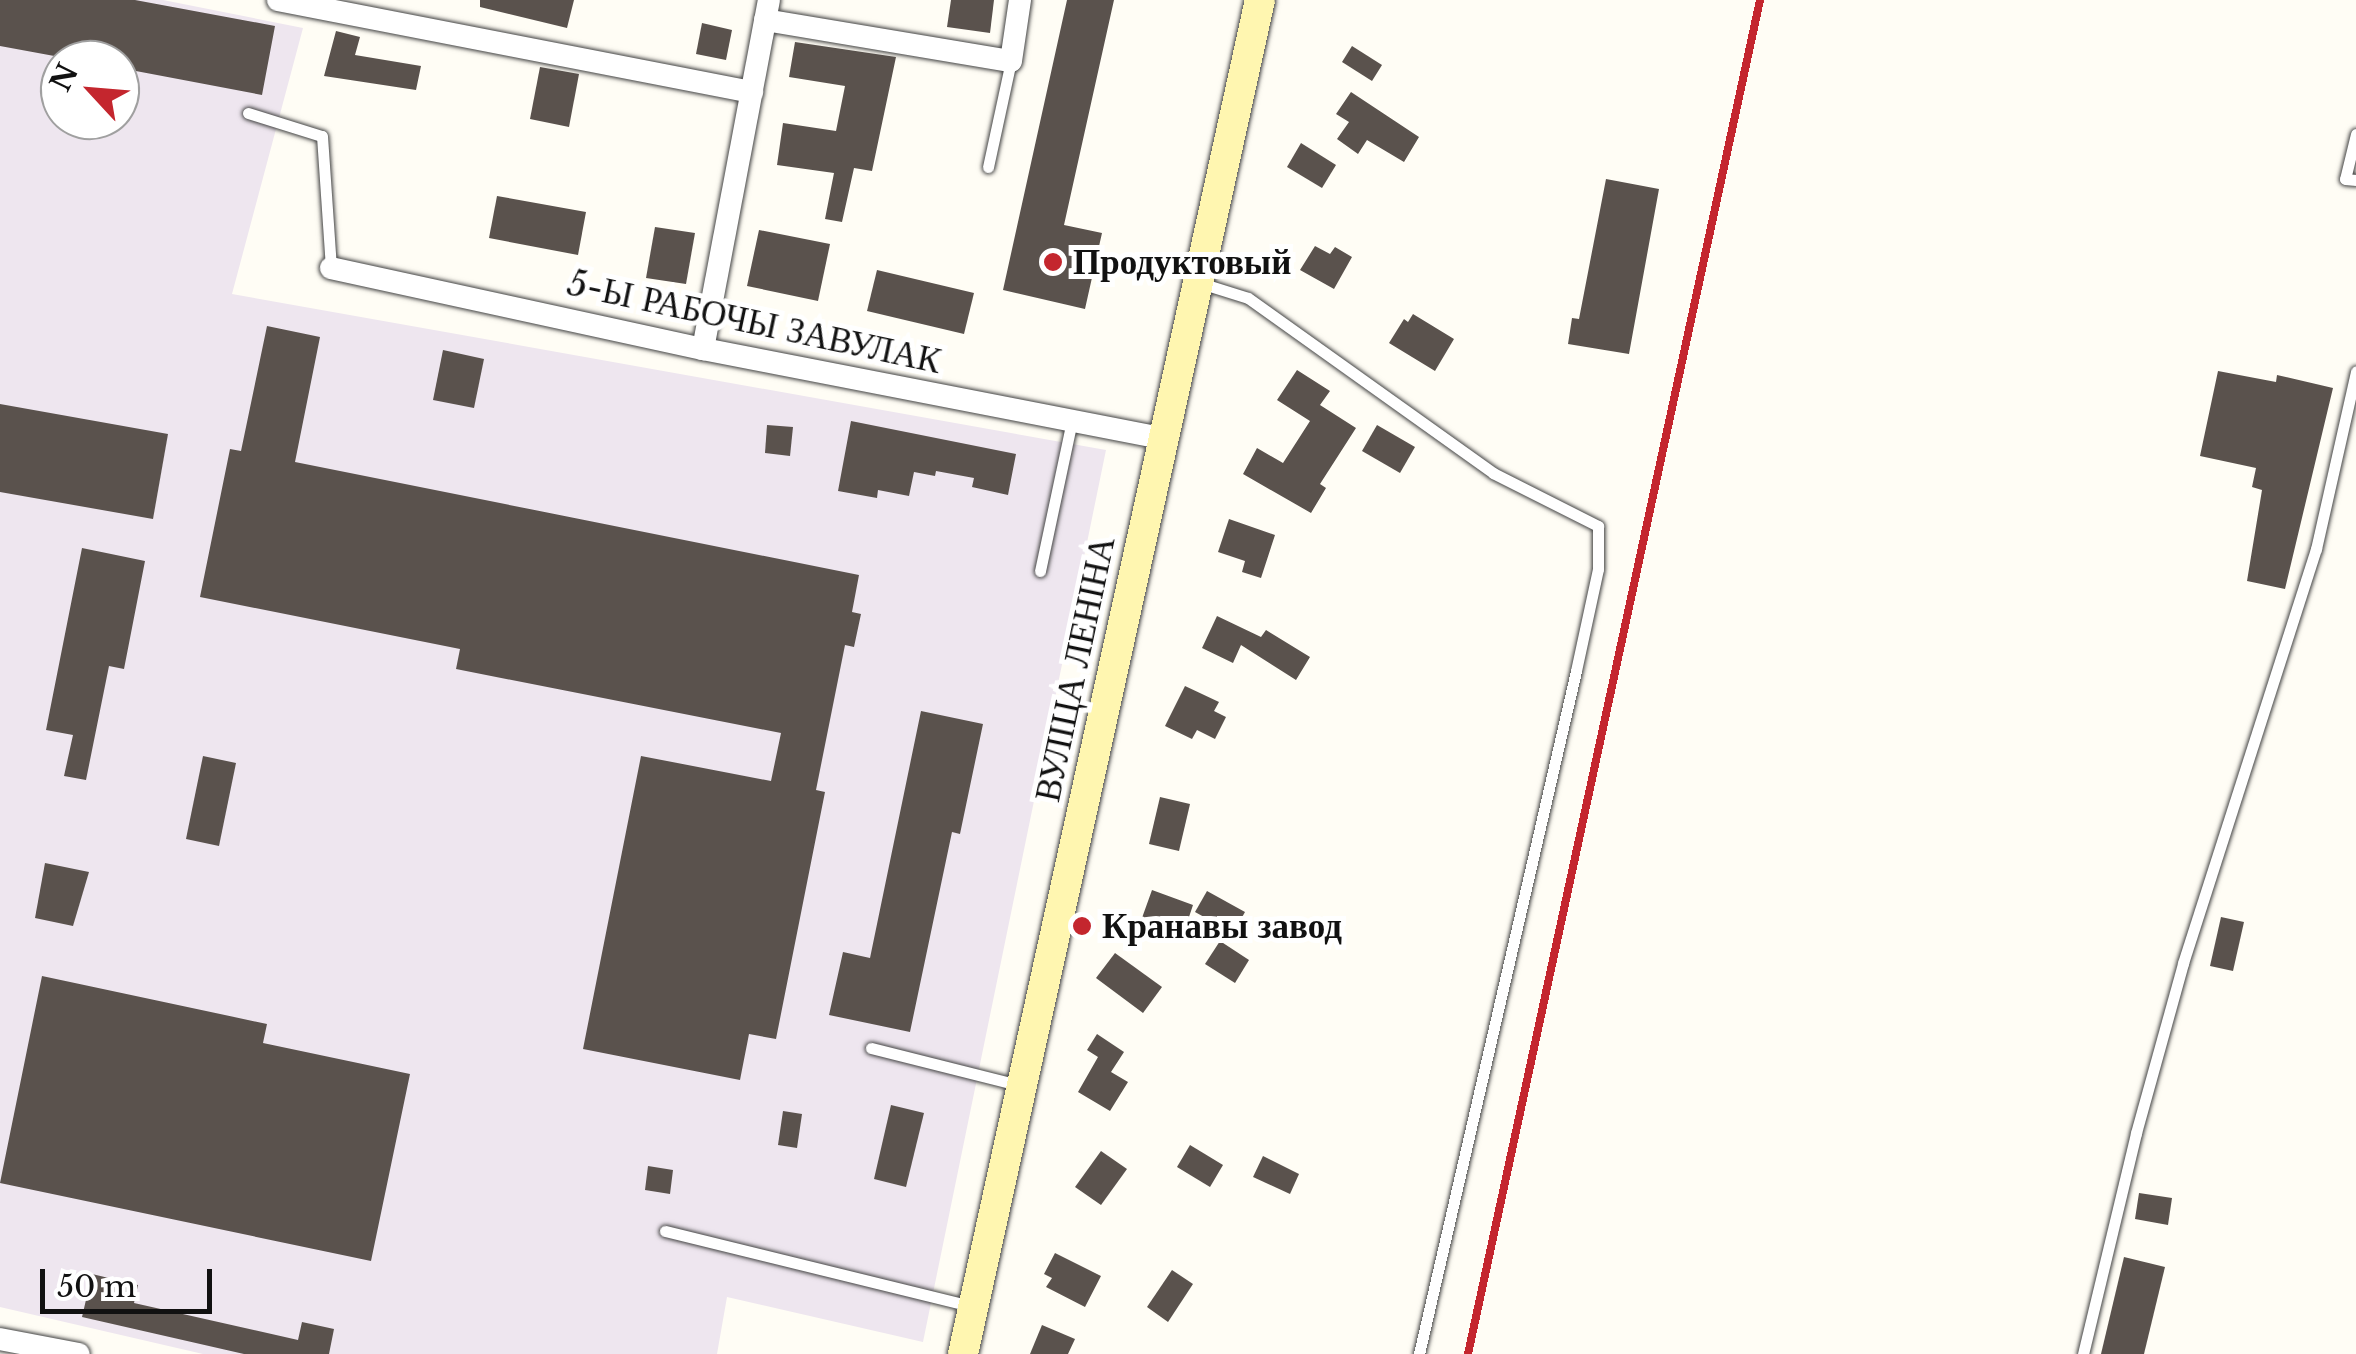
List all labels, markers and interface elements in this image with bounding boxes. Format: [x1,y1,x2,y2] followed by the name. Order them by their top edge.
[40,40,140,140] north arrow
[43,58,86,97] text: N
[1073,241,1291,283] place label: Продуктовый
[1042,251,1064,273] marker: Продуктовый
[563,262,945,382] street label: 5-Ы РАБОЧЫ ЗАВУЛАК
[1026,533,1124,805] street label: ВУЛІЦА ЛЕНІНА
[1102,905,1342,947] place label: Кранавы завод
[1071,915,1093,937] marker: Кранавы завод
[45,1249,218,1311] scale bar
[57,1268,136,1305] text: 50 m

